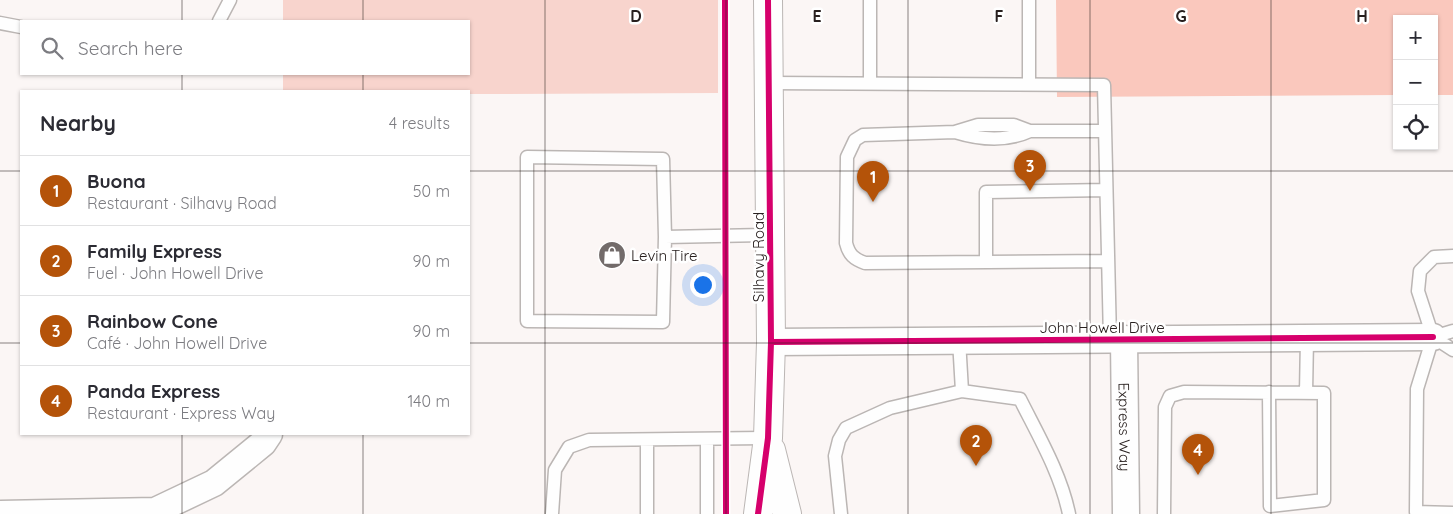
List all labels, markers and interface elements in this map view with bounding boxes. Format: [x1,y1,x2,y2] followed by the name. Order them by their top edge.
[630,6,642,26] text: D
[812,6,822,26] text: E
[995,6,1004,26] text: F
[1175,6,1187,26] text: G
[1356,6,1368,26] text: H
[1393,15,1438,150] map controls
[1393,15,1438,60] button: +
[20,20,470,75] search box
[38,34,66,62] icon: search
[78,36,183,60] text: Search here
[1393,60,1438,105] button: −
[1393,105,1438,150] button: locate
[40,110,116,136] text: Nearby
[389,113,450,133] text: 4 results
[1014,150,1046,191] pin: 3
[857,161,889,202] pin: 1
[87,169,146,193] text: Buona
[53,181,59,201] text: 1
[413,181,450,201] text: 50 m
[87,193,277,213] text: Restaurant · Silhavy Road
[749,212,768,302] street label: Silhavy Road
[87,239,222,263] text: Family Express
[597,240,627,270] shop icon: Levin Tire
[631,246,697,265] place label: Levin Tire
[51,251,61,271] text: 2
[413,251,450,271] text: 90 m
[87,263,264,283] text: Fuel · John Howell Drive
[690,272,716,298] your location
[87,309,218,333] text: Rainbow Cone
[1039,318,1165,337] street label: John Howell Drive
[52,321,60,341] text: 3
[413,321,450,341] text: 90 m
[87,333,267,353] text: Café · John Howell Drive
[87,379,220,403] text: Panda Express
[1115,382,1135,472] street label: Express Way
[51,391,61,411] text: 4
[407,391,450,411] text: 140 m
[87,403,275,423] text: Restaurant · Express Way
[960,425,992,466] pin: 2
[1182,434,1214,475] pin: 4

